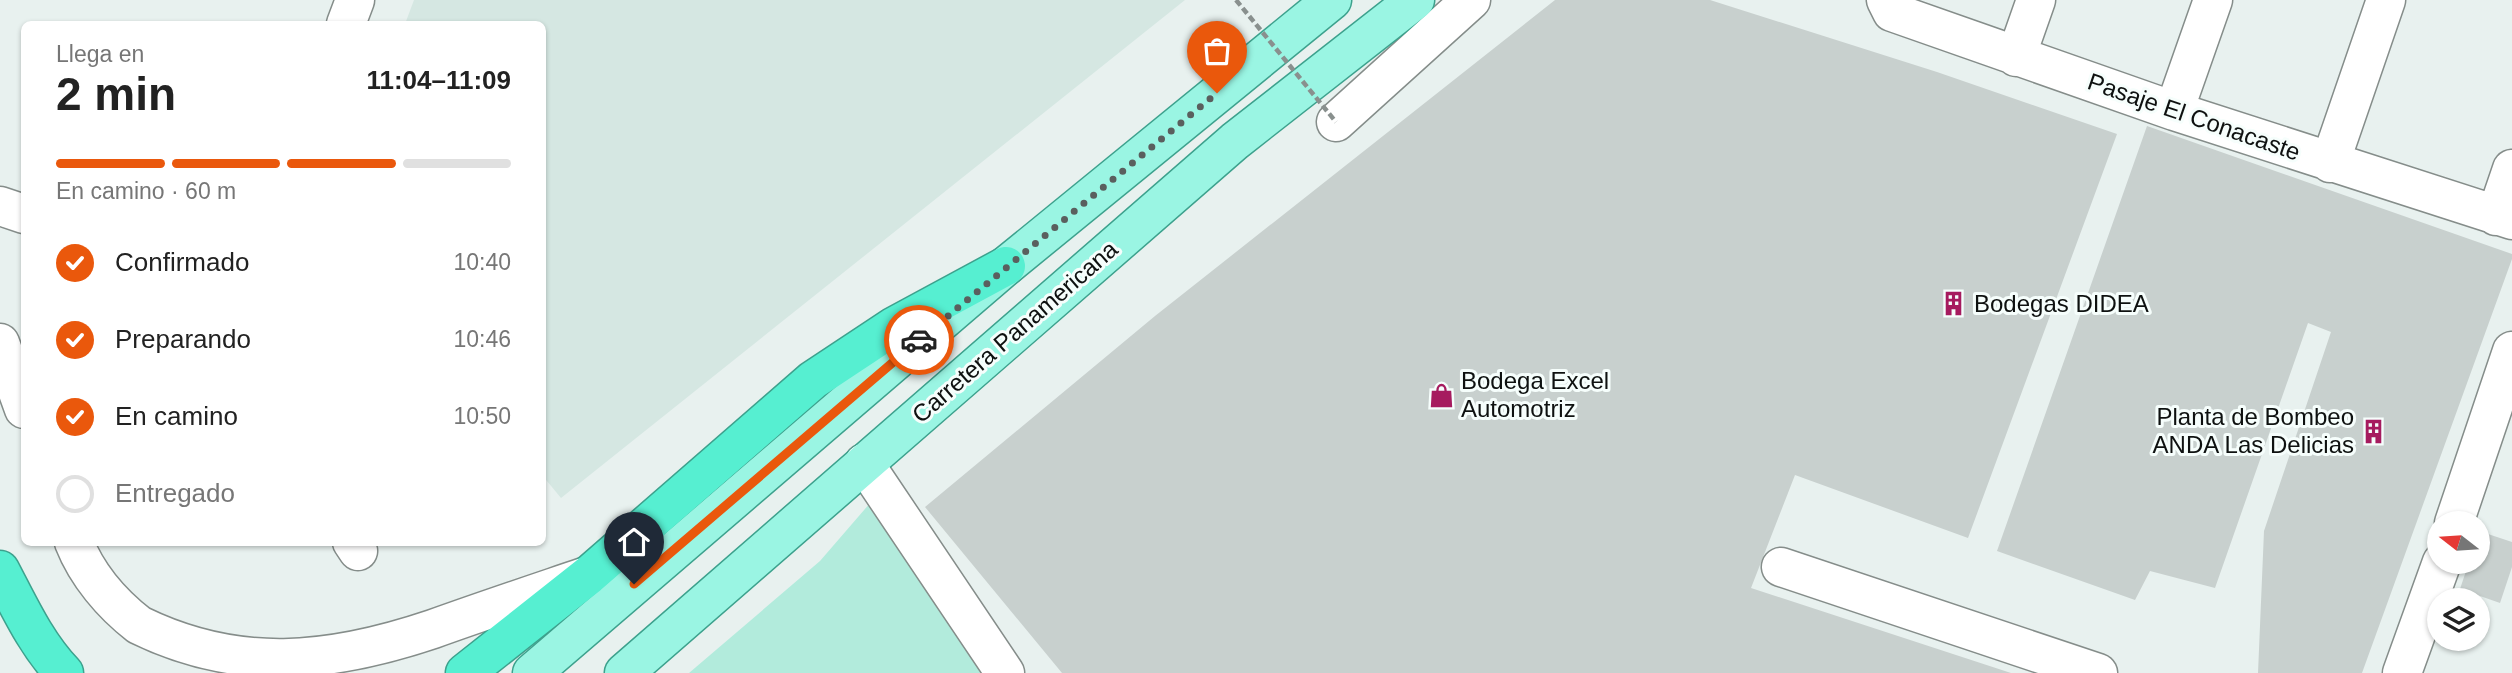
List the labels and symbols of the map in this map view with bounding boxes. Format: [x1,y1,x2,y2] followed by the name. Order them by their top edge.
[1187,21,1247,93] pin
[2084,67,2304,166] street label: Pasaje El Conacaste
[907,235,1123,428] street label: Carretera Panamericana
[1940,290,1968,318] building icon: Bodegas DIDEA
[1974,290,2149,317] place label: Bodegas DIDEA
[884,305,954,375] courier
[1461,367,1609,422] place label: Bodega Excel Automotriz
[1427,381,1455,409] shop icon: Bodega Excel Automotriz
[2153,403,2354,458] place label: Planta de Bombeo ANDA Las Delicias
[2360,417,2388,445] building icon: Planta de Bombeo ANDA Las Delicias
[2427,511,2490,574] north arrow
[604,512,664,584] pin

